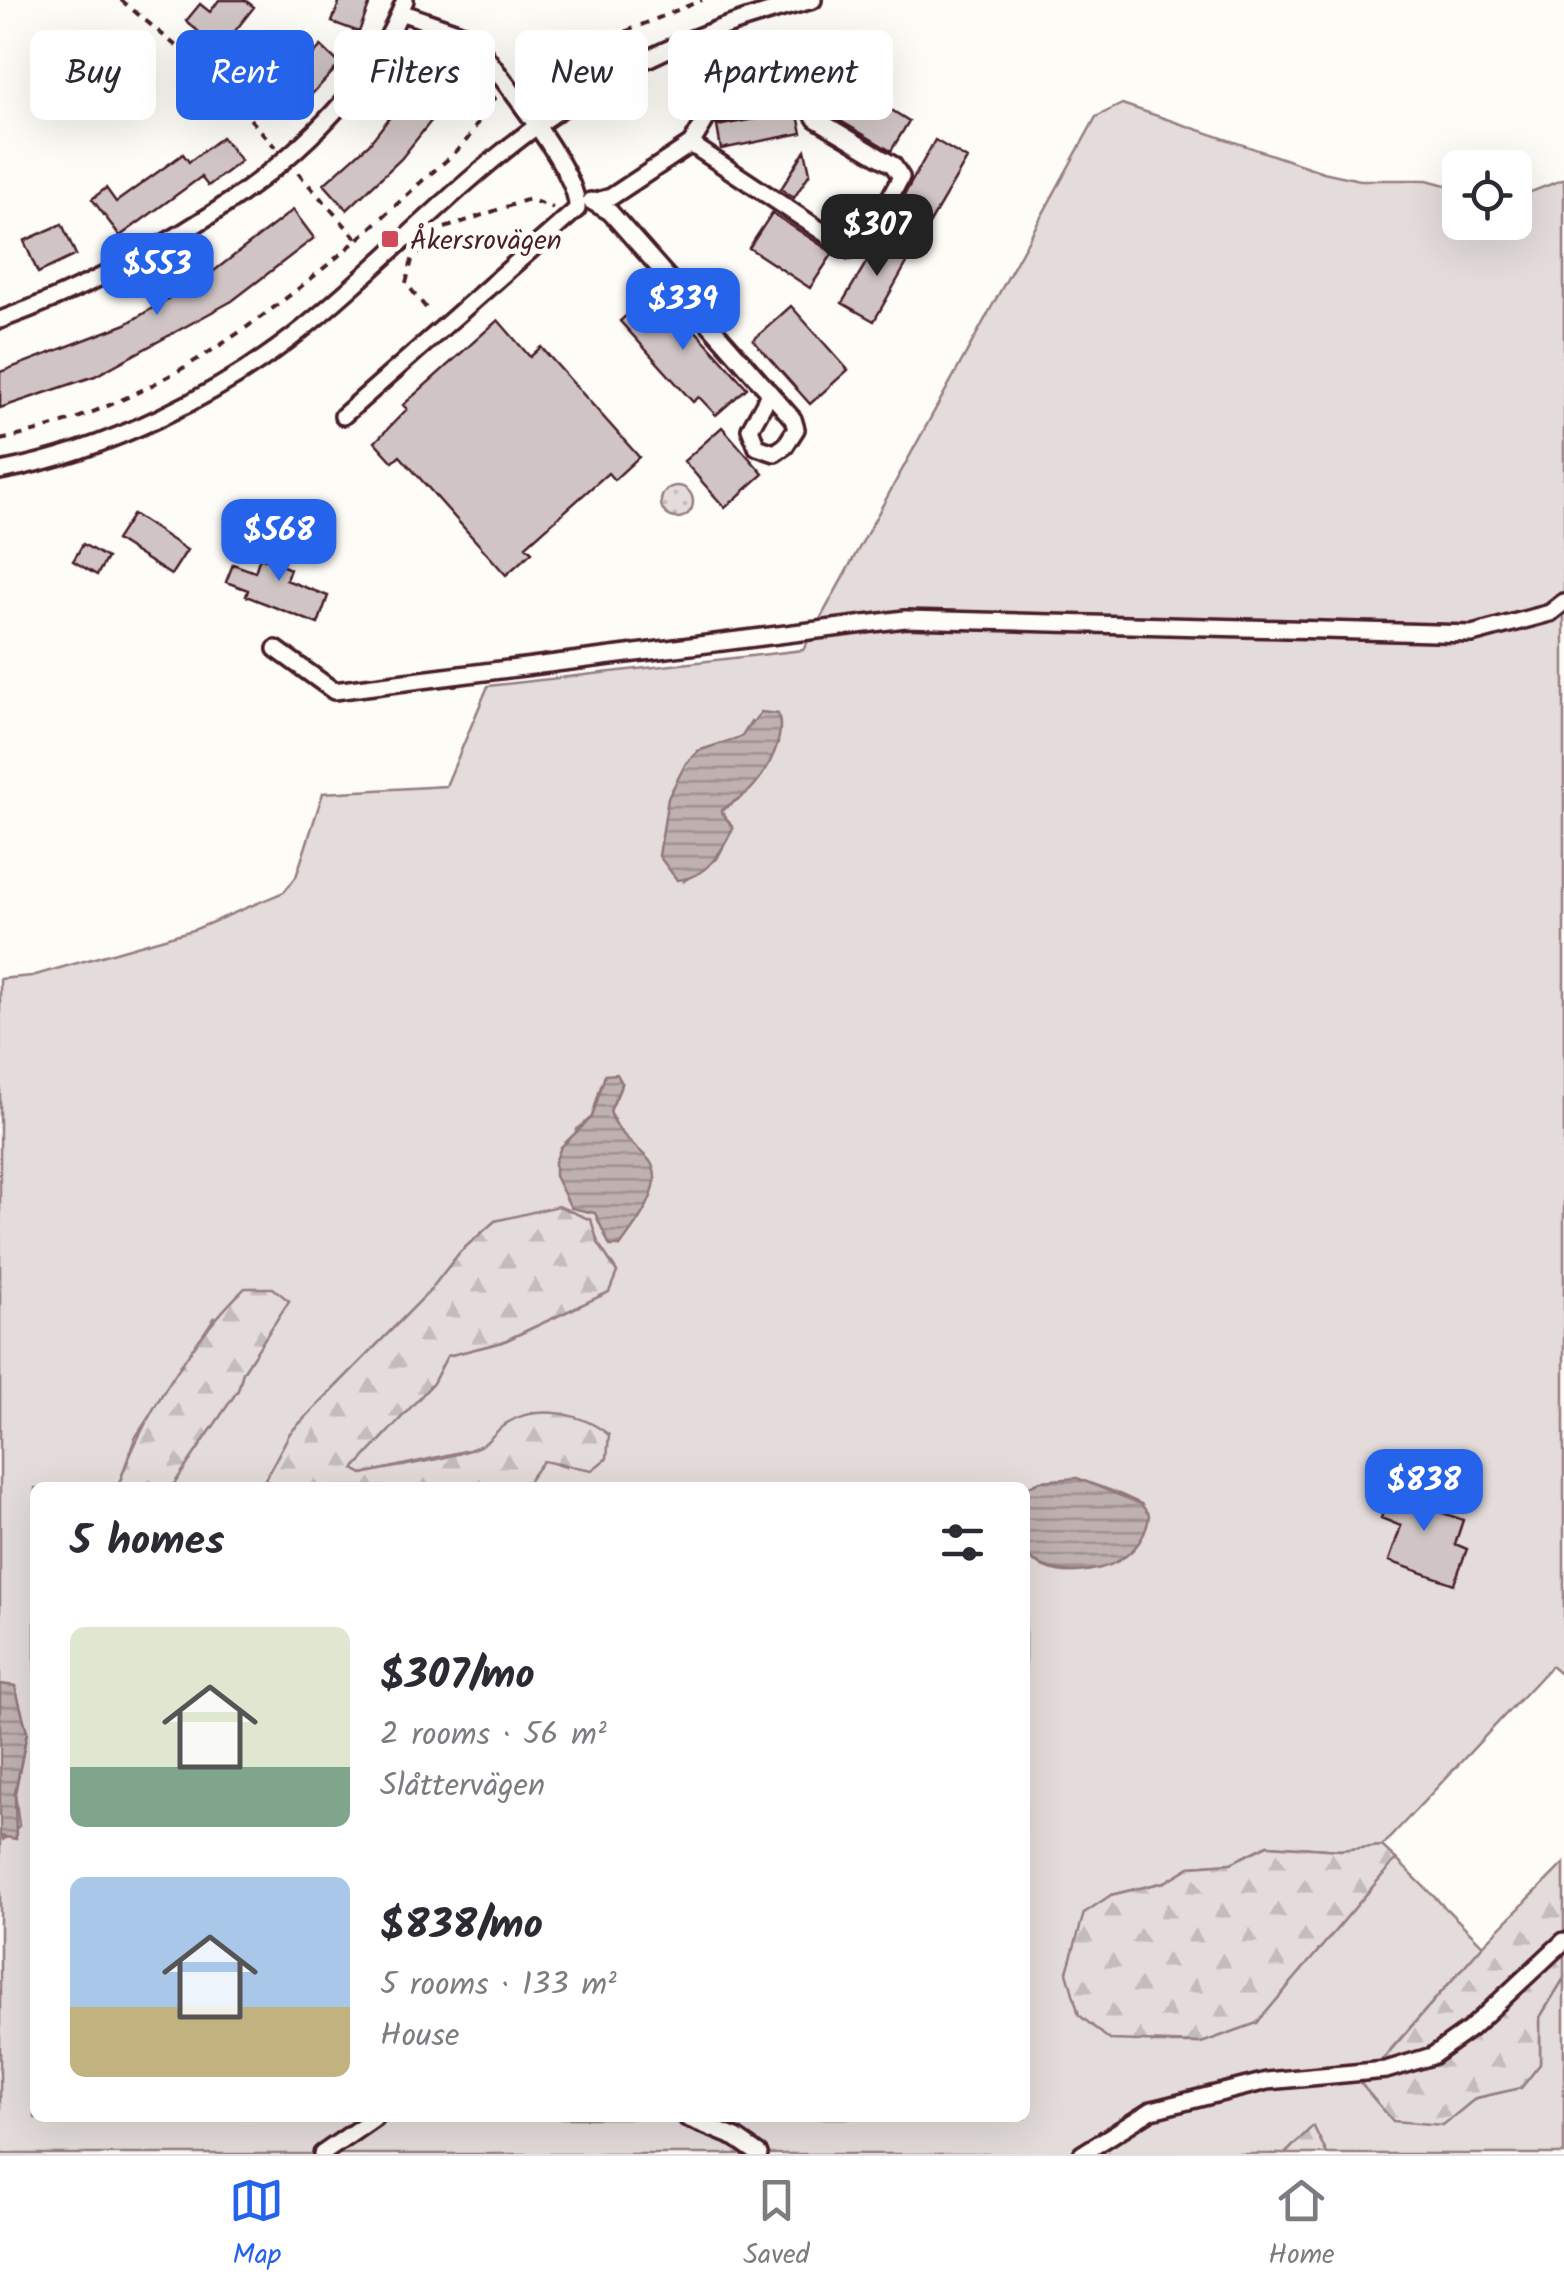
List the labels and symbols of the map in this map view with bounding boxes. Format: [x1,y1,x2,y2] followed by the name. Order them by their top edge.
[818,194,936,279] pin: $307
[410,219,562,264] place label: Åkersrovägen
[379,228,401,250] marker: Åkersrovägen
[98,233,216,318] pin: $553
[624,268,742,353] pin: $339
[220,499,338,584] pin: $568
[1365,1449,1483,1534] pin: $838

